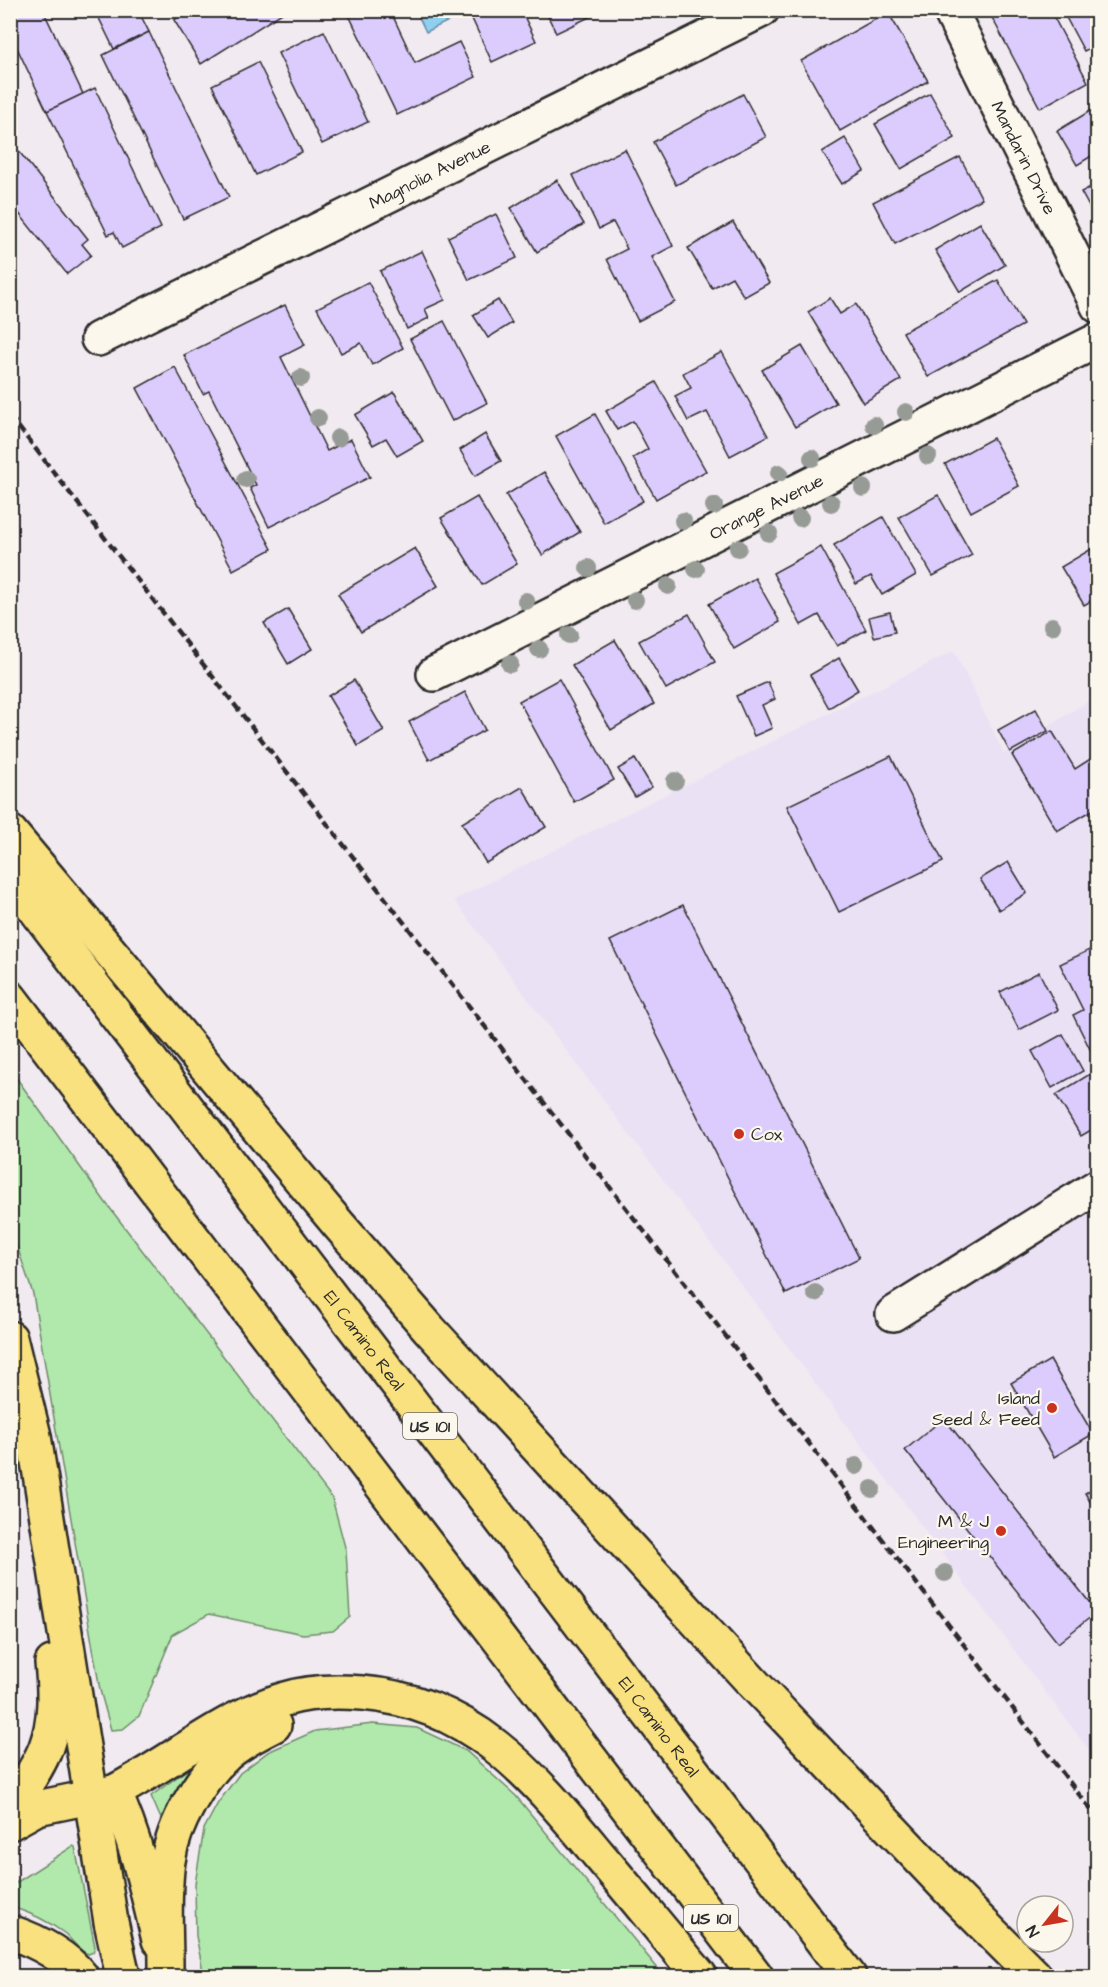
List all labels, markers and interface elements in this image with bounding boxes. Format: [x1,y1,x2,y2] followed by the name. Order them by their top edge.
[984,97,1062,219] street label: Mandarin Drive
[365,134,495,216] street label: Magnolia Avenue
[705,468,828,547] street label: Orange Avenue
[751,1122,783,1147] place label: Cox
[732,1127,746,1141] marker: Cox
[317,1285,410,1396] street label: El Camino Real
[932,1386,1040,1432] place label: Island Seed & Feed
[1045,1401,1059,1415] marker: Island Seed & Feed
[403,1413,457,1439] road number: US 101
[898,1509,989,1556] place label: M & J Engineering
[994,1524,1008,1538] marker: M & J Engineering
[612,1672,705,1783] street label: El Camino Real
[1015,1894,1075,1954] north arrow
[684,1905,738,1931] road number: US 101
[1021,1921,1045,1941] text: N

